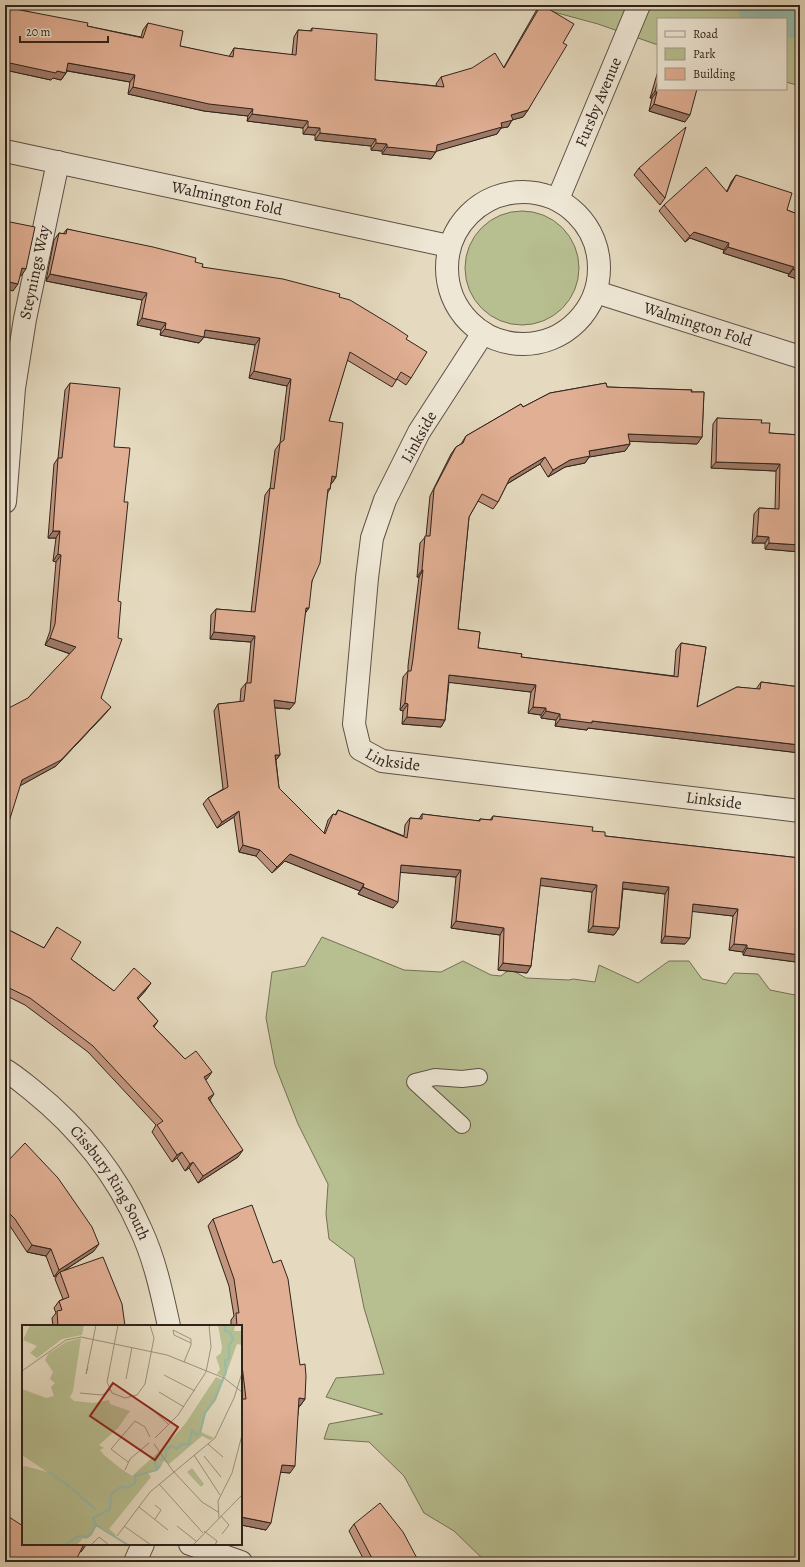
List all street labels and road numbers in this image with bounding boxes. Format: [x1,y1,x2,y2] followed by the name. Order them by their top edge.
[570,54,627,150] street label: Fursby Avenue
[169,176,285,221] street label: Walmington Fold
[14,222,56,321] street label: Steynings Way
[640,297,755,352] street label: Walmington Fold
[396,407,442,467] street label: Linkside
[361,743,421,776] street label: Linkside
[685,786,743,815] street label: Linkside
[65,1120,155,1244] street label: Cissbury Ring South

